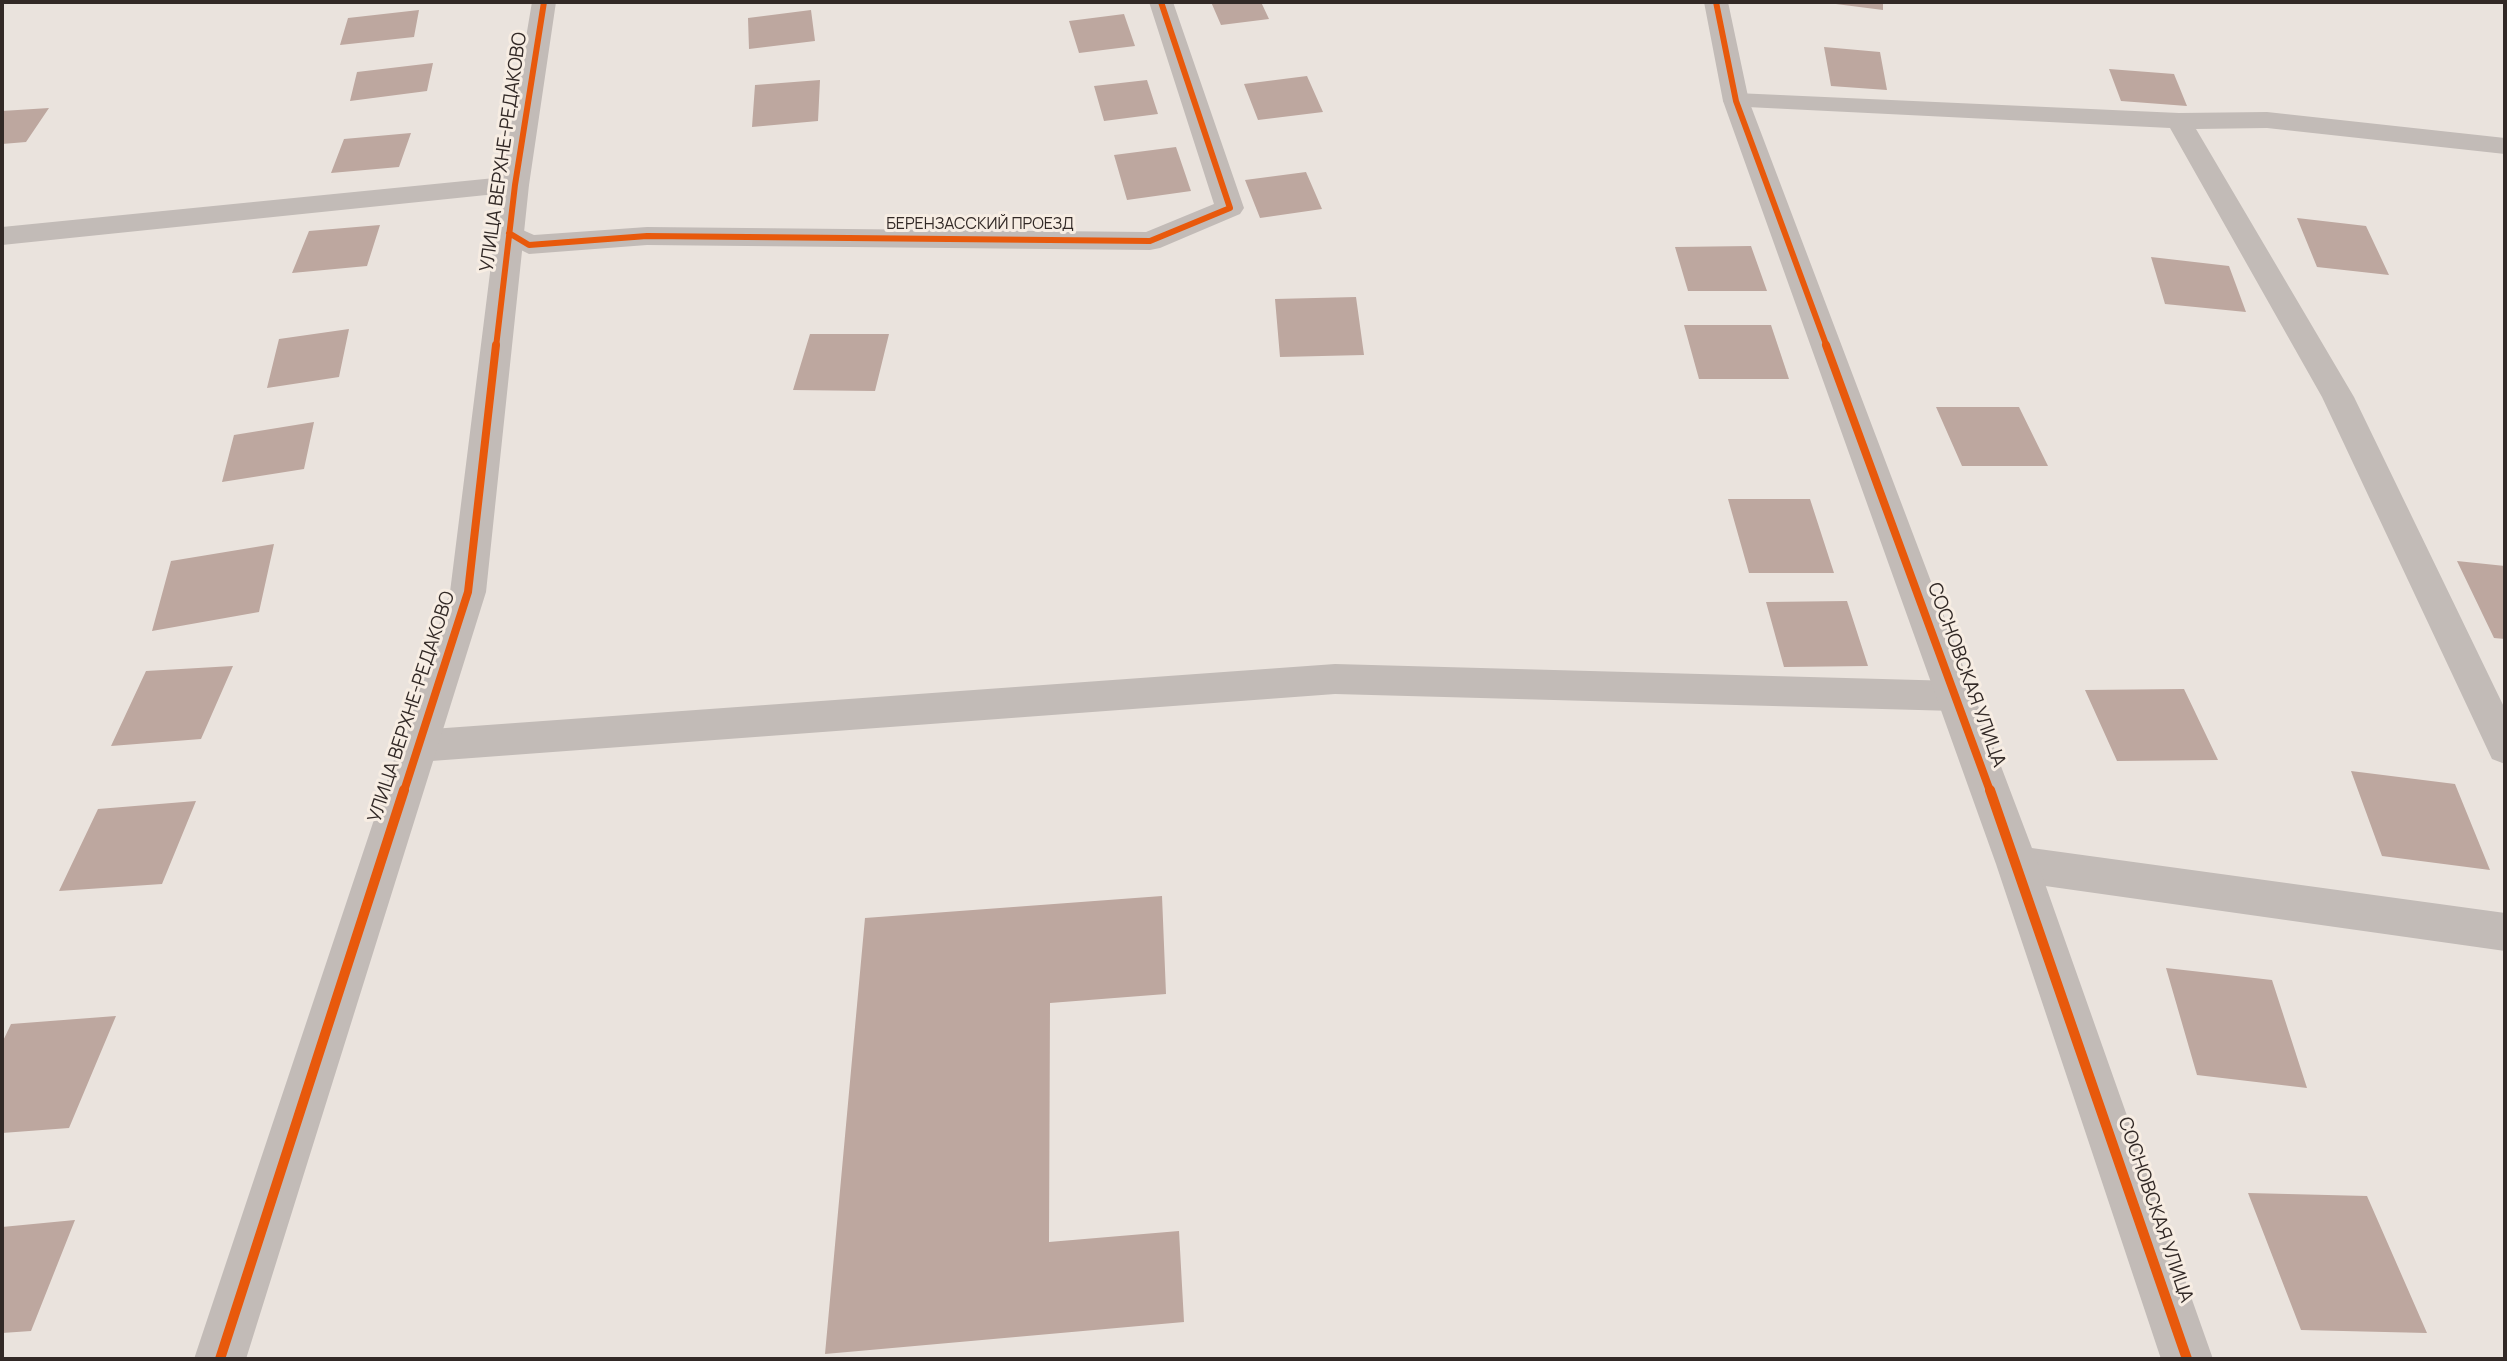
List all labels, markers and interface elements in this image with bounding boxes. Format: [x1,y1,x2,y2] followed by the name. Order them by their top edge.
[476,31,532,273] street label: УЛИЦА ВЕРХНЕ-РЕДАКОВО
[886,215,1074,235] street label: БЕРЕНЗАССКИЙ ПРОЕЗД
[1922,580,2010,770] street label: СОСНОВСКАЯ УЛИЦА
[364,589,460,825] street label: УЛИЦА ВЕРХНЕ-РЕДАКОВО
[2113,1114,2197,1306] street label: СОСНОВСКАЯ УЛИЦА

